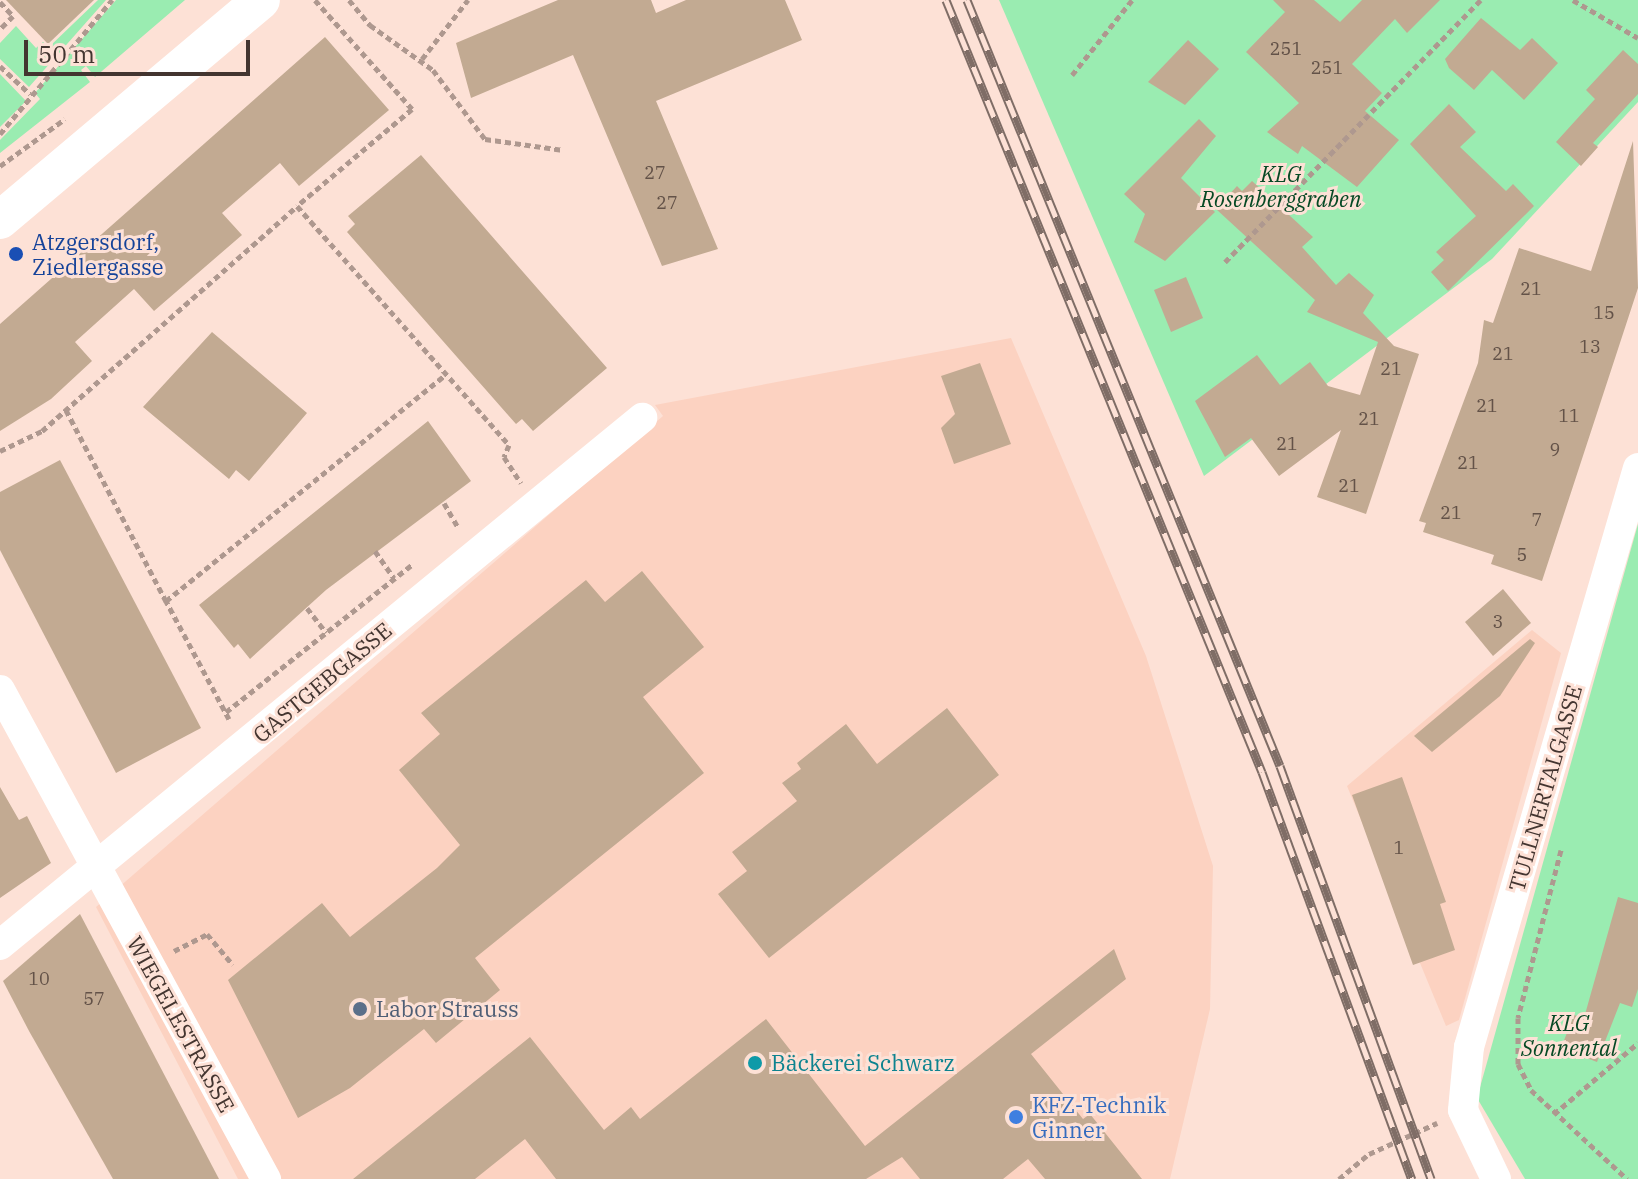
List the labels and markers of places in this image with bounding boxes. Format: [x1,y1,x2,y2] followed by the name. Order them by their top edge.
[32,228,164,280] place label: Atzgersdorf, Ziedlergasse
[7,245,25,263] marker: Atzgersdorf, Ziedlergasse
[376,996,519,1022] place label: Labor Strauss
[351,1000,369,1018] marker: Labor Strauss
[771,1050,955,1076] place label: Bäckerei Schwarz
[746,1054,764,1072] marker: Bäckerei Schwarz
[1032,1091,1166,1142] place label: KFZ-Technik Ginner
[1007,1108,1025,1126] marker: KFZ-Technik Ginner

